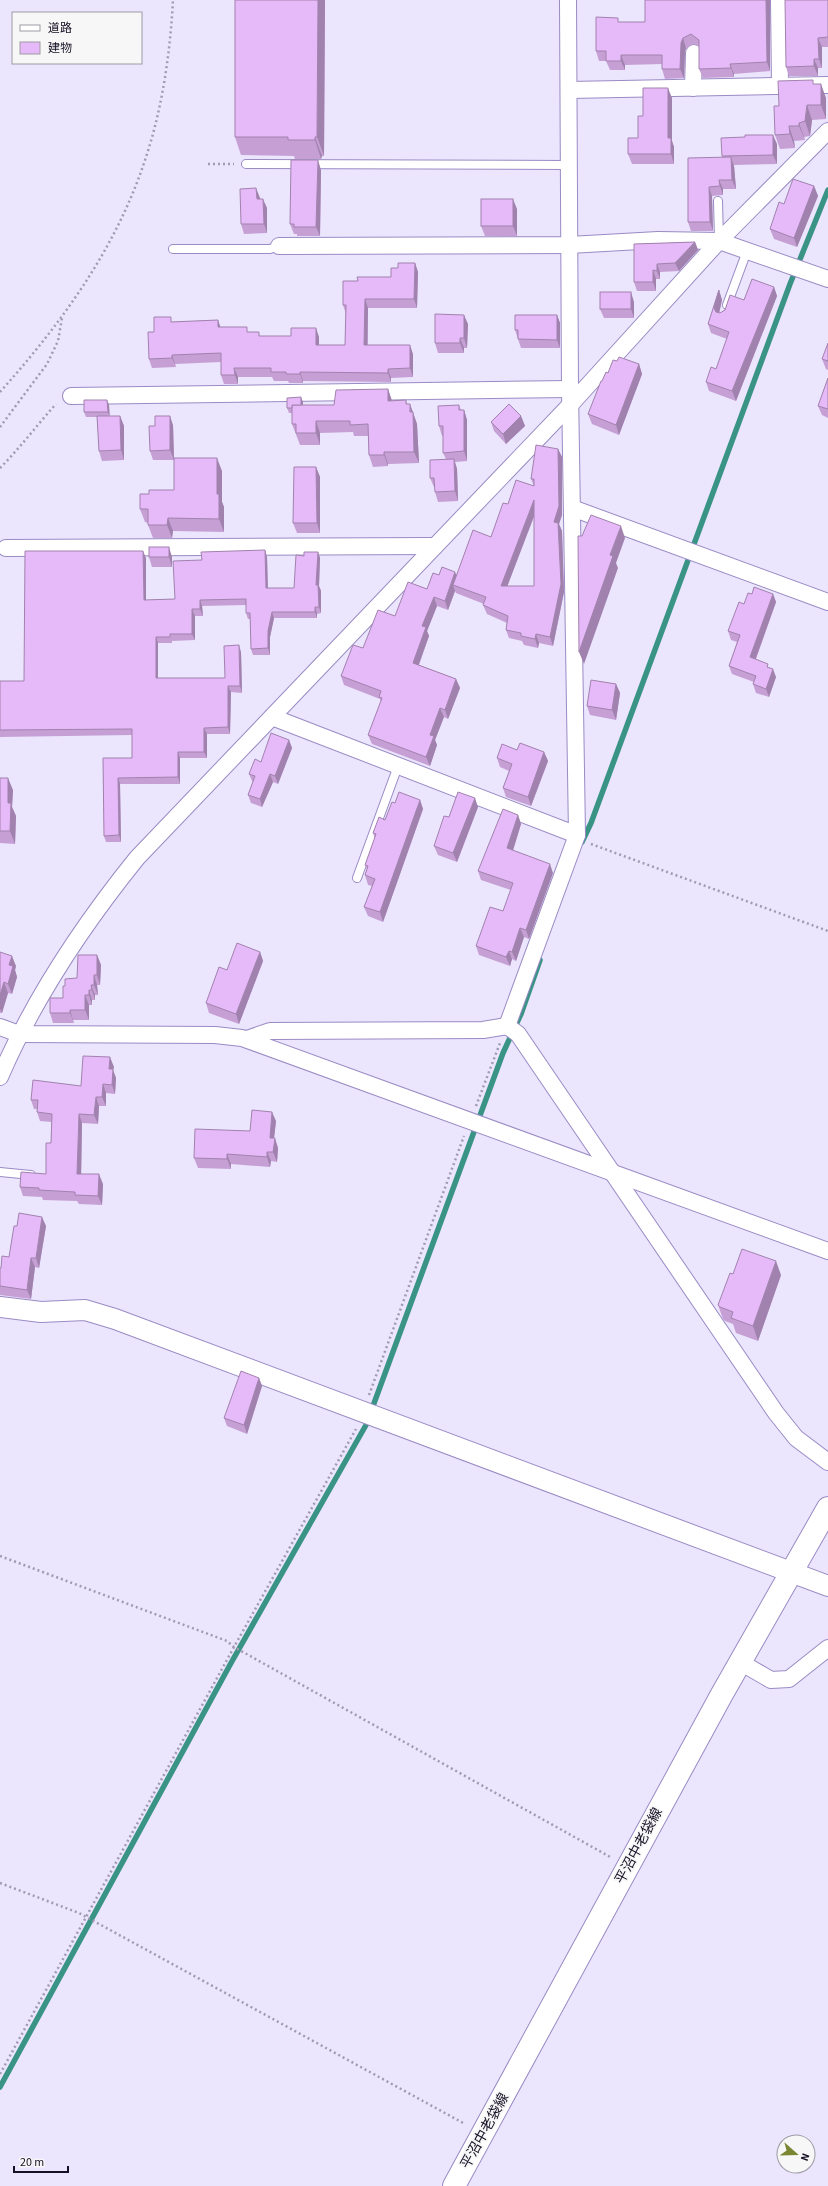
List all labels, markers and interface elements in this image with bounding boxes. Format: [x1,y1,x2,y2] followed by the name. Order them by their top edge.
[12,12,142,64] legend
[48,20,72,37] text: 道路
[48,40,72,57] text: 建物
[610,1804,668,1888] street label: 平沼中老袋線
[456,2089,514,2173] street label: 平沼中老袋線
[776,2134,816,2174] north arrow
[14,2148,68,2174] scale bar
[797,2151,813,2163] text: N
[20,2154,44,2171] text: 20 m

